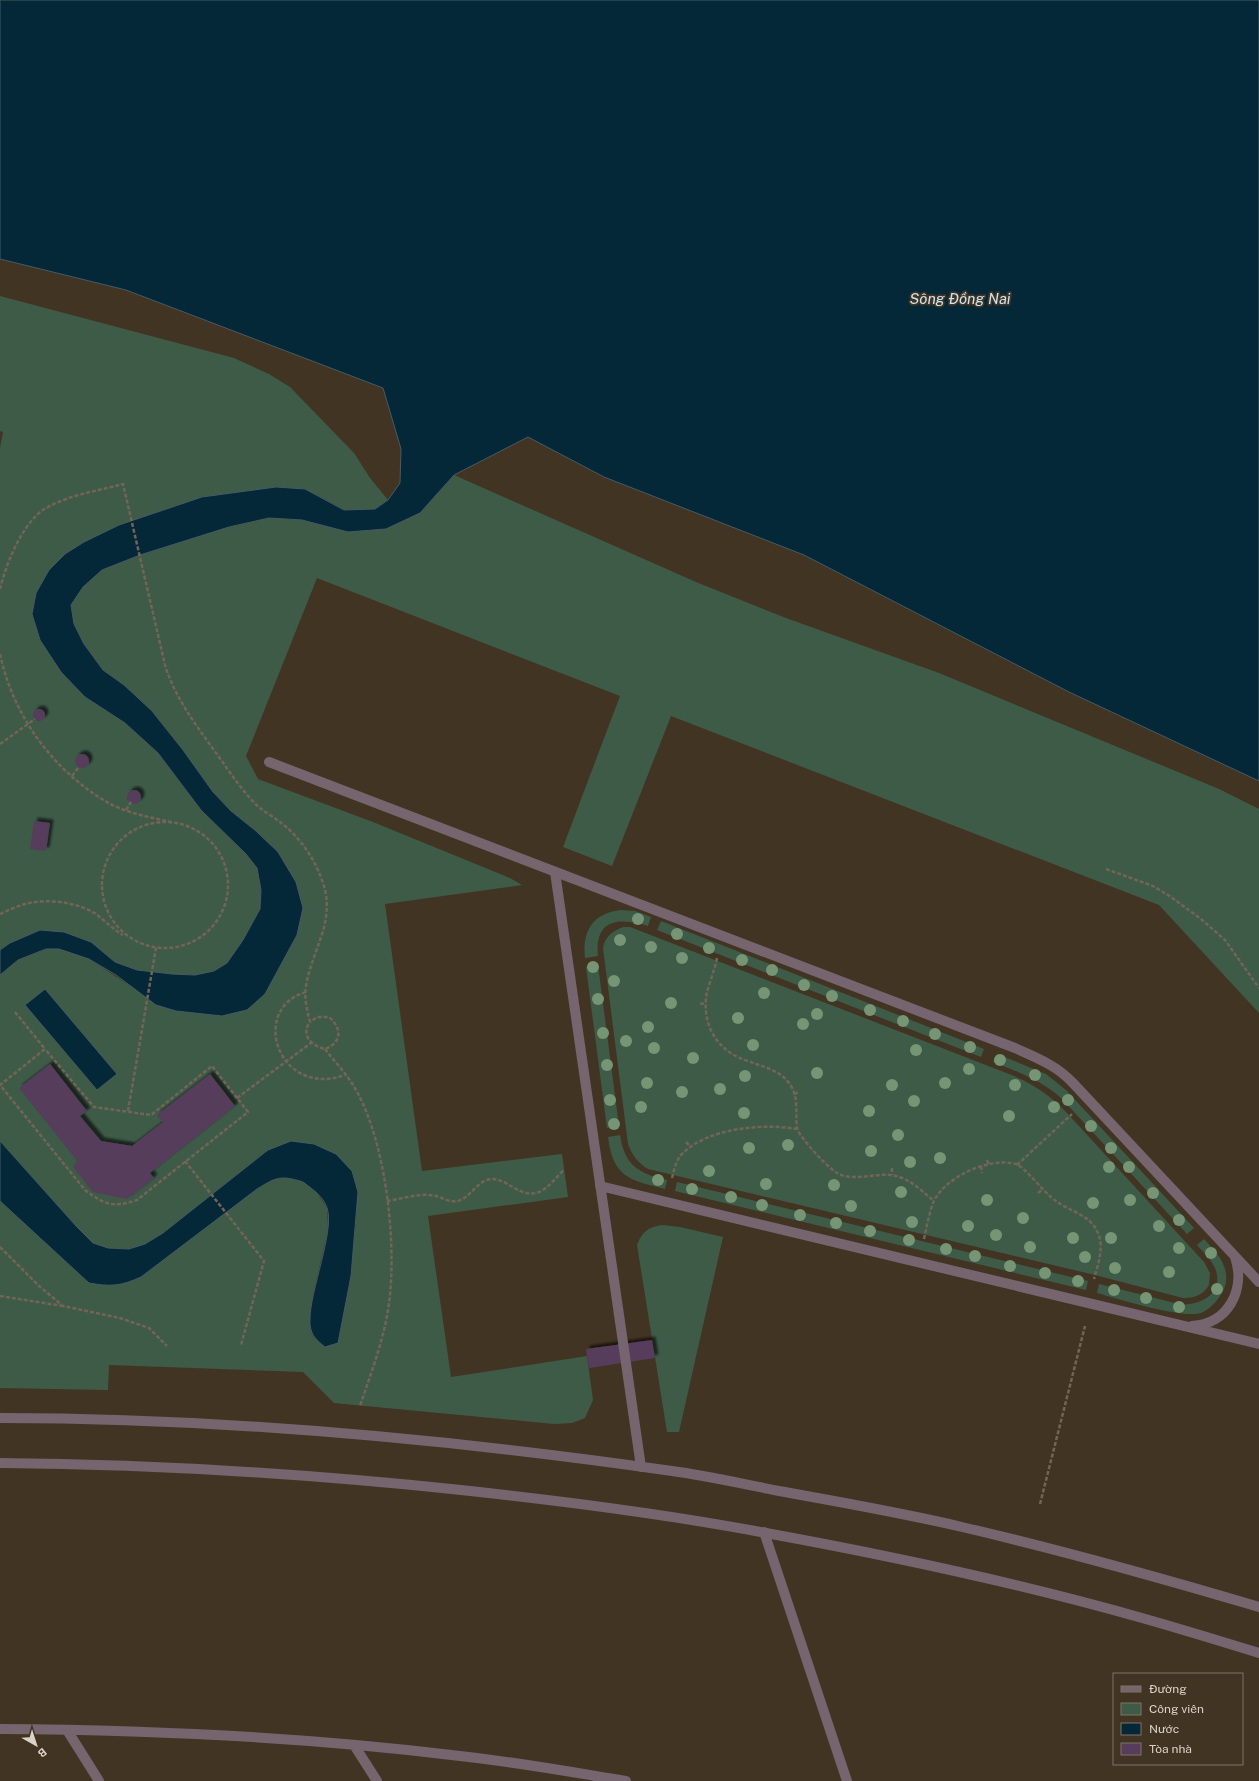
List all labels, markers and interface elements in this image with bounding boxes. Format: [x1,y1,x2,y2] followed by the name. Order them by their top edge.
[909,290,1011,307] water label: Sông Đồng Nai
[1113,1673,1243,1765] legend
[1149,1682,1187,1696] text: Đường
[1149,1702,1204,1716] text: Công viên
[1149,1722,1179,1736] text: Nước
[16,1725,56,1765] north arrow
[1149,1742,1192,1756] text: Tòa nhà
[35,1746,49,1760] text: B

